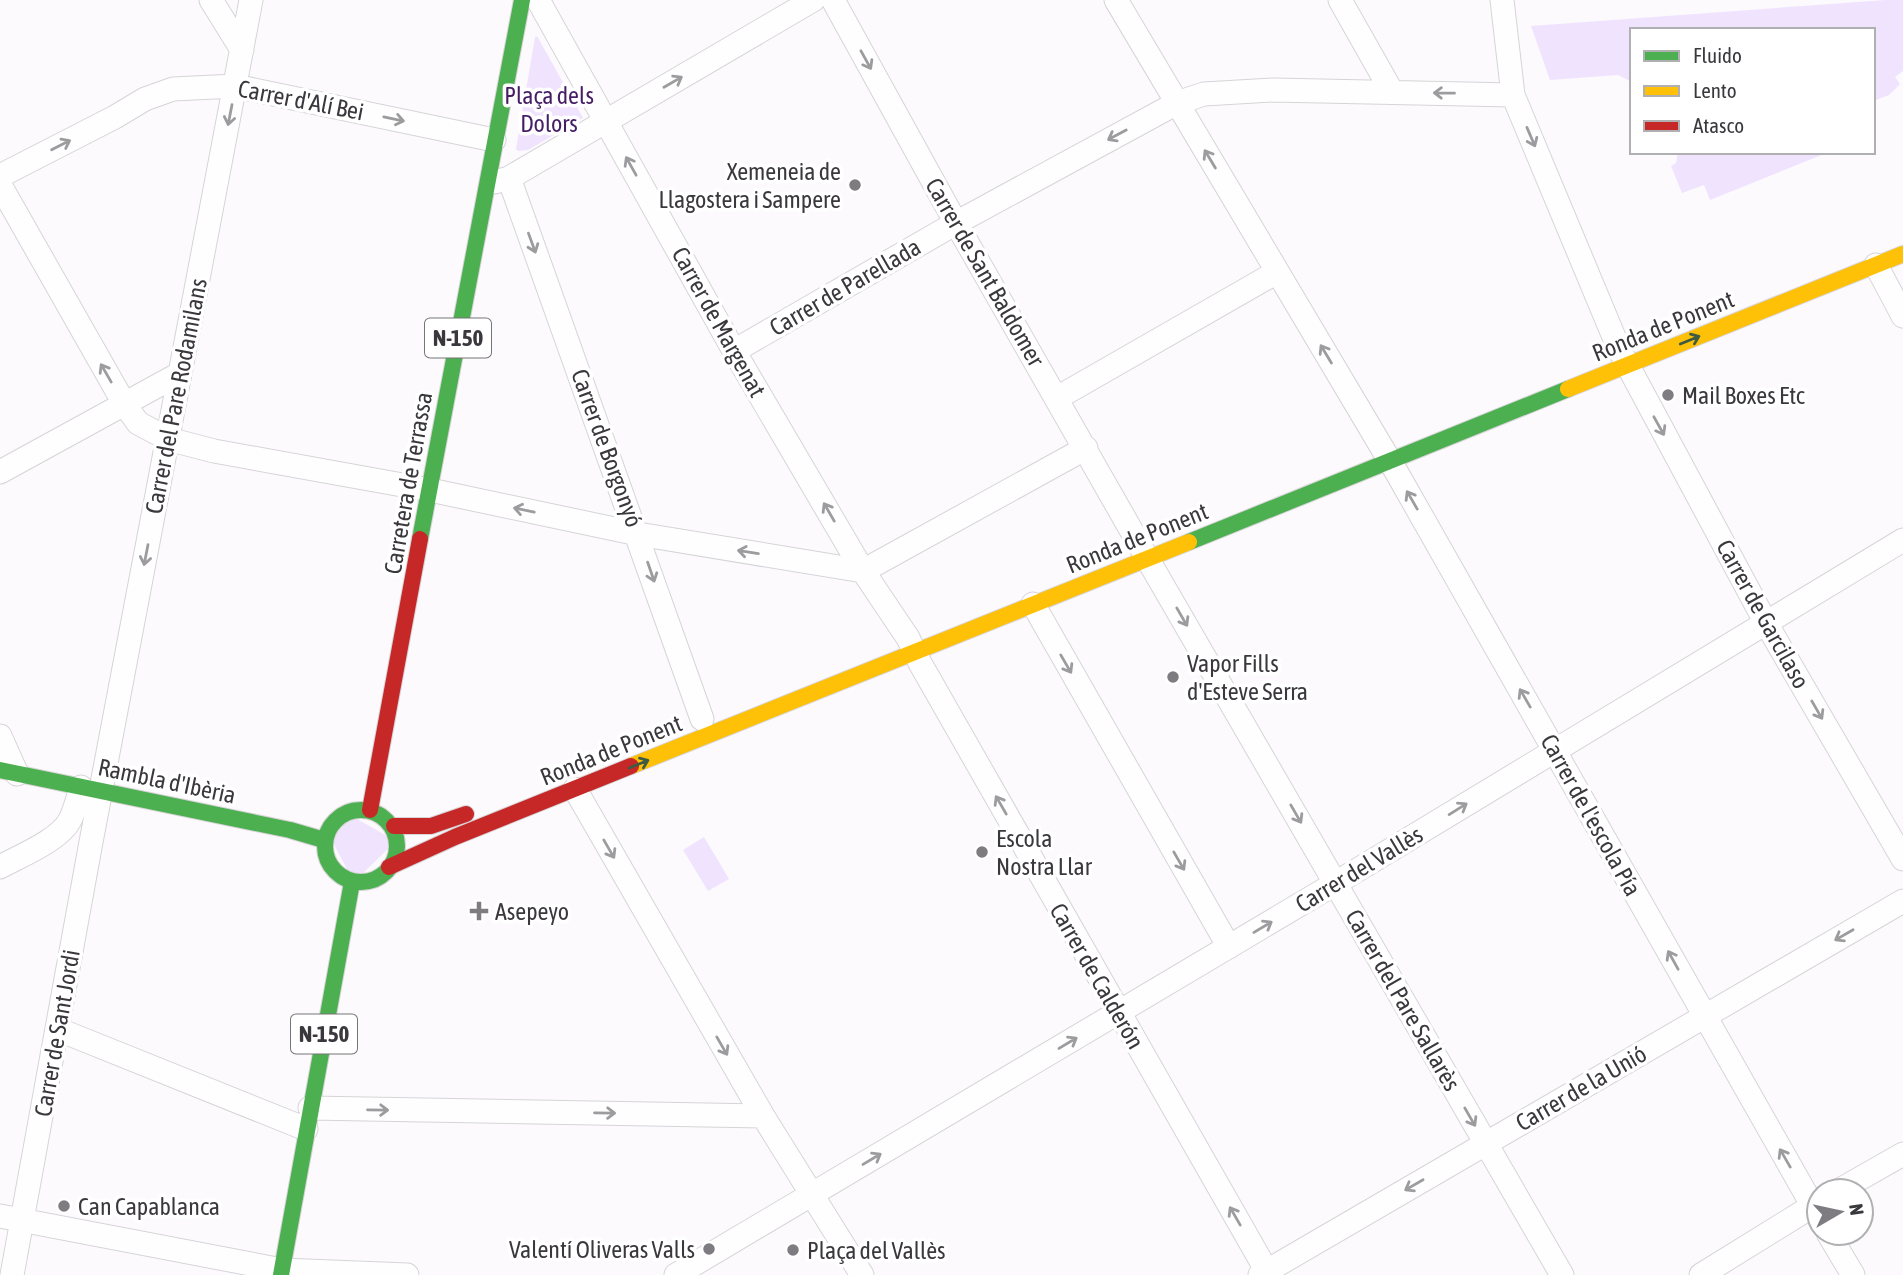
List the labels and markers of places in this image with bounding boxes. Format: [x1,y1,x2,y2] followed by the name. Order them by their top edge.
[658,158,841,213] place label: Xemeneia de Llagostera i Sampere
[847,177,863,193] marker: Xemeneia de Llagostera i Sampere
[1682,382,1805,409] place label: Mail Boxes Etc
[1660,387,1676,403] marker: Mail Boxes Etc
[1187,650,1308,705] place label: Vapor Fills d'Esteve Serra
[1165,669,1181,685] marker: Vapor Fills d'Esteve Serra
[996,825,1093,880] place label: Escola Nostra Llar
[974,844,990,860] marker: Escola Nostra Llar
[495,898,569,925] place label: Asepeyo
[469,901,489,921] marker: Asepeyo
[78,1193,220,1220] place label: Can Capablanca
[56,1198,72,1214] marker: Can Capablanca
[509,1236,695,1263] place label: Valentí Oliveras Valls
[807,1237,946,1264] place label: Plaça del Vallès
[701,1241,717,1257] marker: Valentí Oliveras Valls
[785,1242,801,1258] marker: Plaça del Vallès

